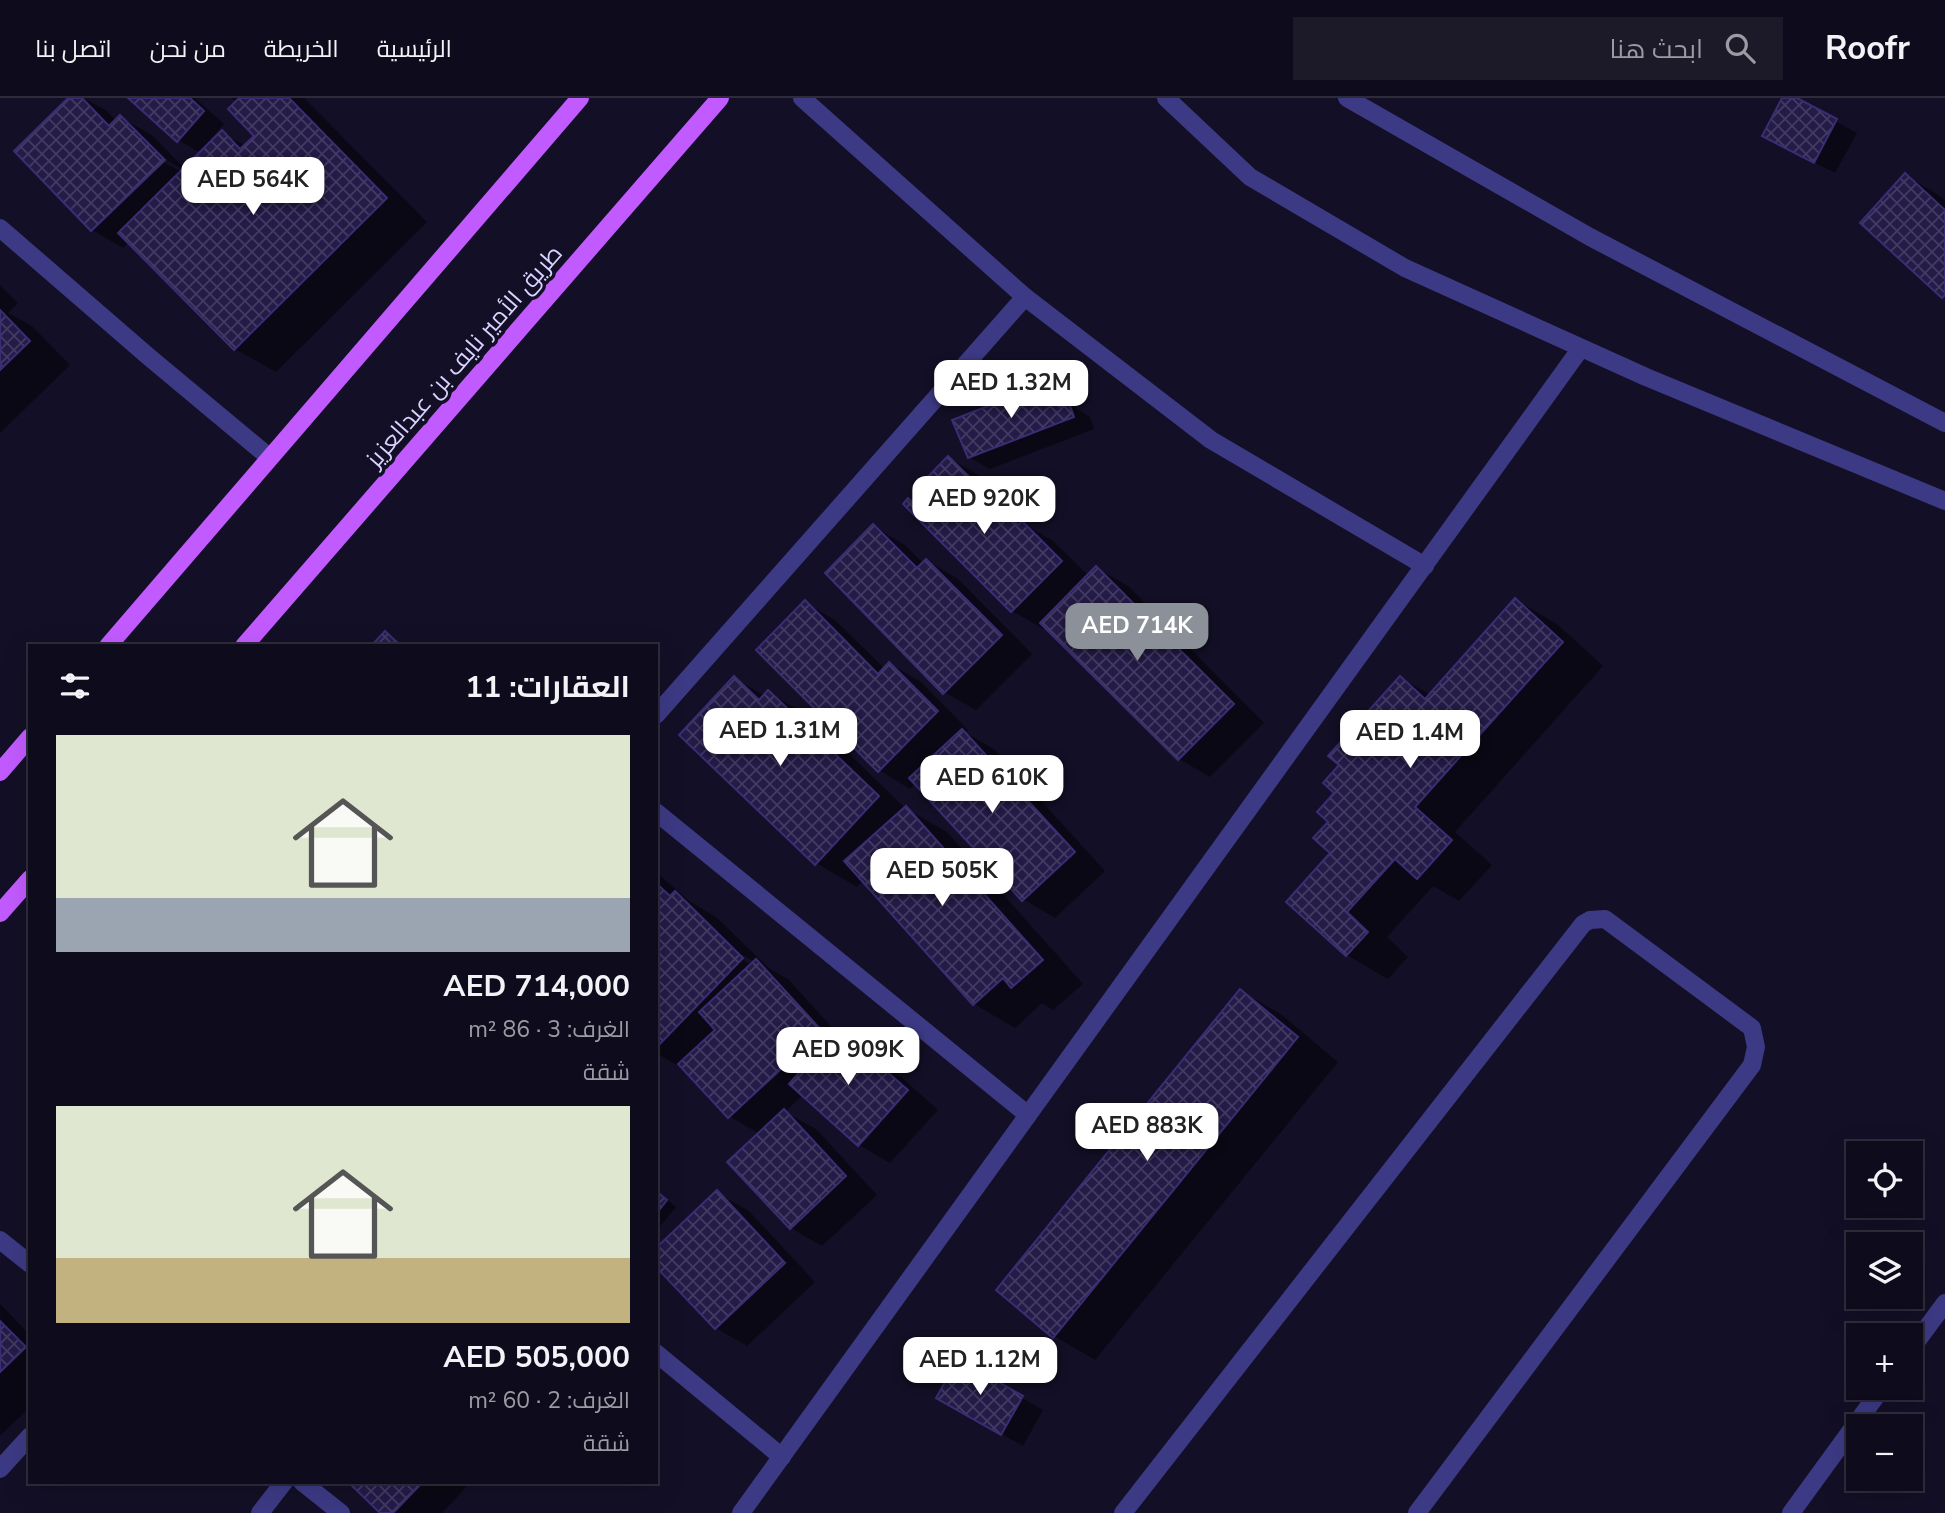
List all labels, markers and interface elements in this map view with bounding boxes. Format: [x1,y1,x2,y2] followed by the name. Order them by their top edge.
[1293,17,1783,80] search box
[1825,26,1910,71] text: Roofr
[1721,29,1759,67] icon: search
[1609,32,1703,67] text: ابحث هنا
[35,33,112,65] text: اتصل بنا
[150,33,226,65] text: من نحن
[264,33,339,65] text: الخريطة
[377,33,452,65] text: الرئيسية
[181,158,325,217] pin: AED 564K
[197,164,309,195] text: AED 564K
[357,238,569,475] street label: طريق الأمير نايف بن عبدالعزيز
[931,360,1091,420] pin: AED 1.32M
[950,367,1072,398] text: AED 1.32M
[912,476,1056,536] pin: AED 920K
[928,483,1040,514] text: AED 920K
[1065,603,1209,663] pin: AED 714K
[1081,610,1193,641] text: AED 714K
[56,667,94,705] icon: filters
[465,667,630,708] text: العقارات: 11
[700,708,860,768] pin: AED 1.31M
[1338,710,1482,770] pin: AED 1.4M
[719,715,841,746] text: AED 1.31M
[1356,717,1464,748] text: AED 1.4M
[920,756,1064,815] pin: AED 610K
[936,762,1048,793] text: AED 610K
[280,780,406,906] icon: home
[870,848,1014,908] pin: AED 505K
[886,855,998,886] text: AED 505K
[443,966,630,1007] text: AED 714,000
[468,1014,630,1045] text: الغرف: 3 · 86 m²
[776,1028,920,1087] pin: AED 909K
[792,1034,904,1065] text: AED 909K
[583,1057,630,1088] text: شقة
[1075,1104,1219,1163] pin: AED 883K
[1091,1110,1203,1141] text: AED 883K
[1846,1141,1923,1491] map controls
[1846,1141,1923,1218] button: locate
[280,1151,406,1277] icon: home
[1846,1232,1923,1309] button: layers
[1846,1323,1923,1400] button: +
[443,1337,630,1378] text: AED 505,000
[900,1338,1060,1397] pin: AED 1.12M
[919,1344,1041,1375] text: AED 1.12M
[468,1385,630,1416] text: الغرف: 2 · 60 m²
[1846,1414,1923,1491] button: −
[583,1428,630,1459] text: شقة

